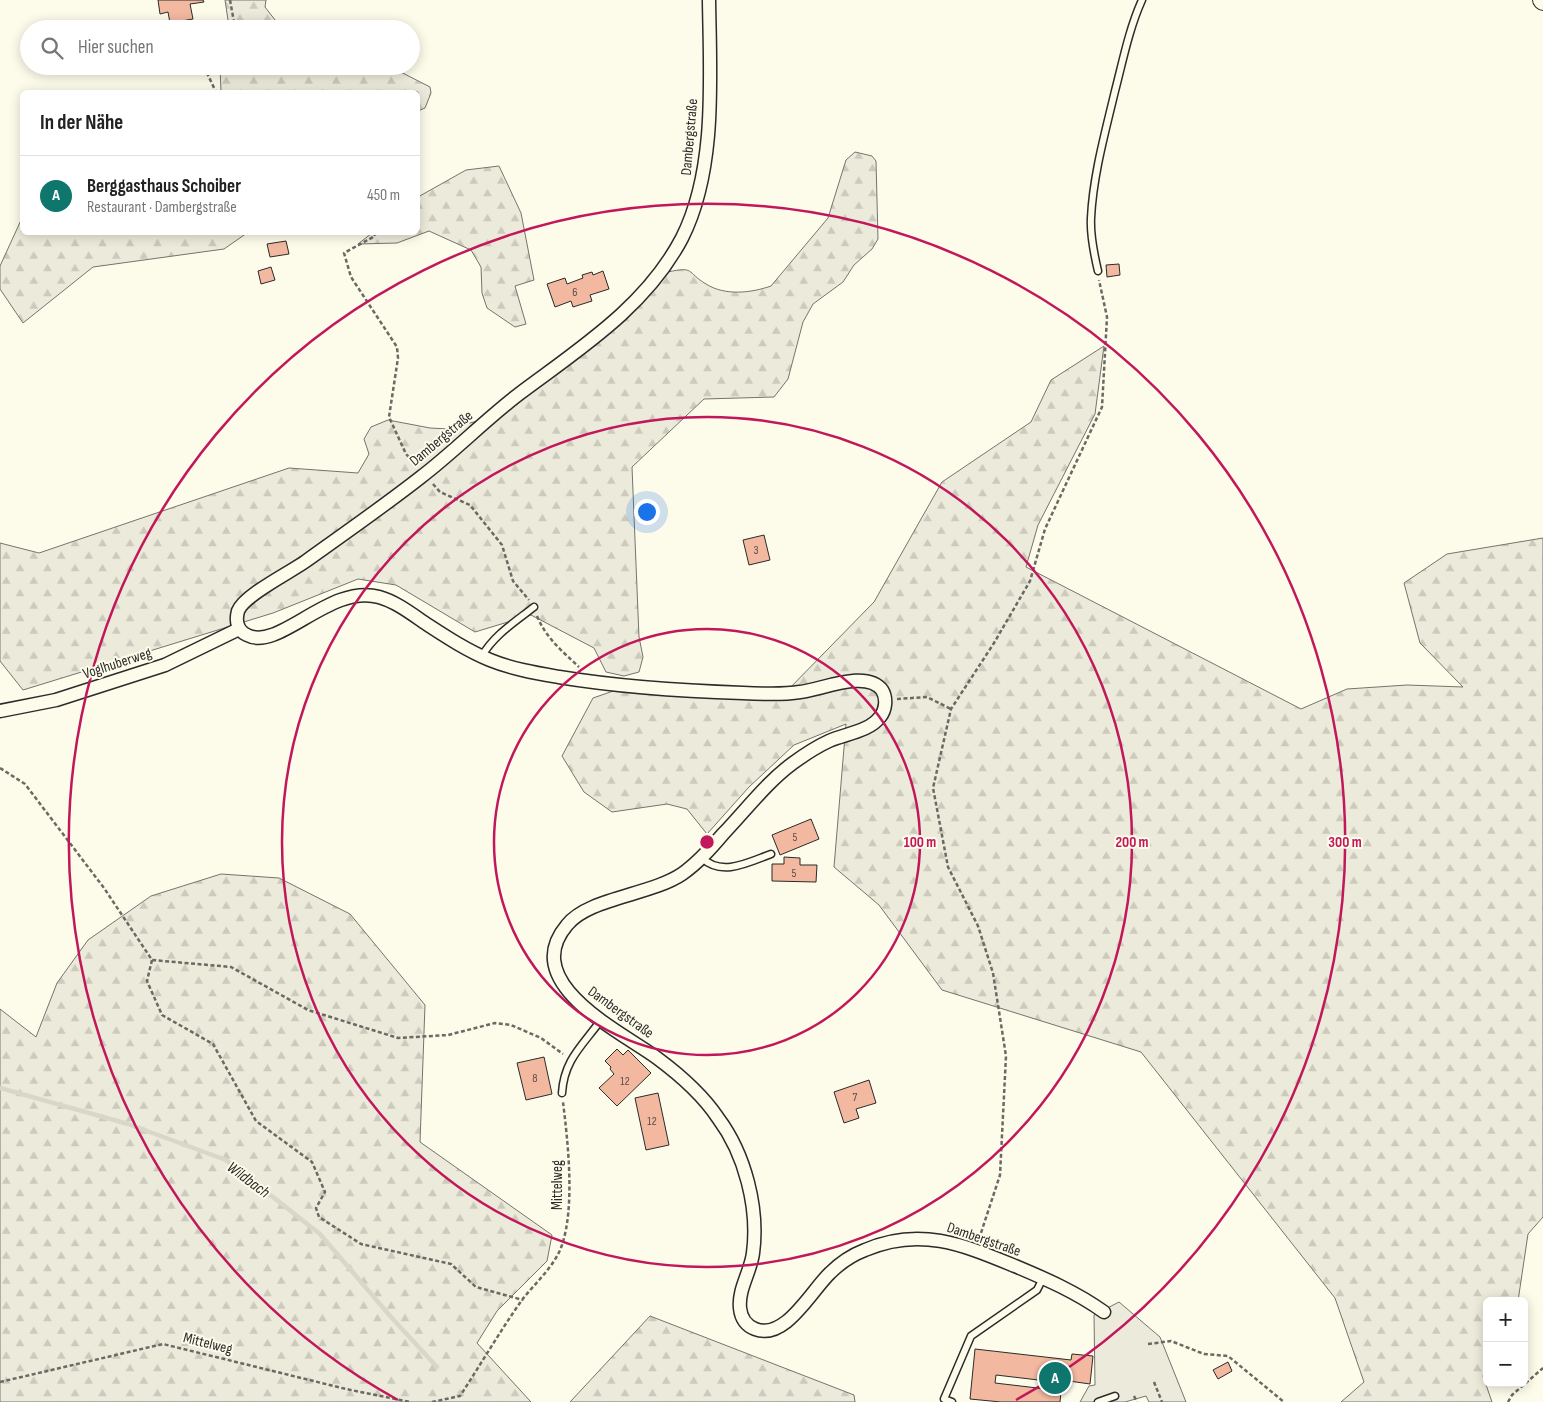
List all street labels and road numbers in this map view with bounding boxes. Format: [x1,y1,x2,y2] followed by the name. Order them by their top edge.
[677,98,702,176] street label: Dambergstraße
[406,406,477,470] street label: Dambergstraße
[80,643,154,683] street label: Voglhuberweg
[584,982,657,1043] street label: Dambergstraße
[548,1160,567,1210] street label: Mittelweg
[944,1218,1023,1261] street label: Dambergstraße
[181,1328,234,1359] street label: Mittelweg

